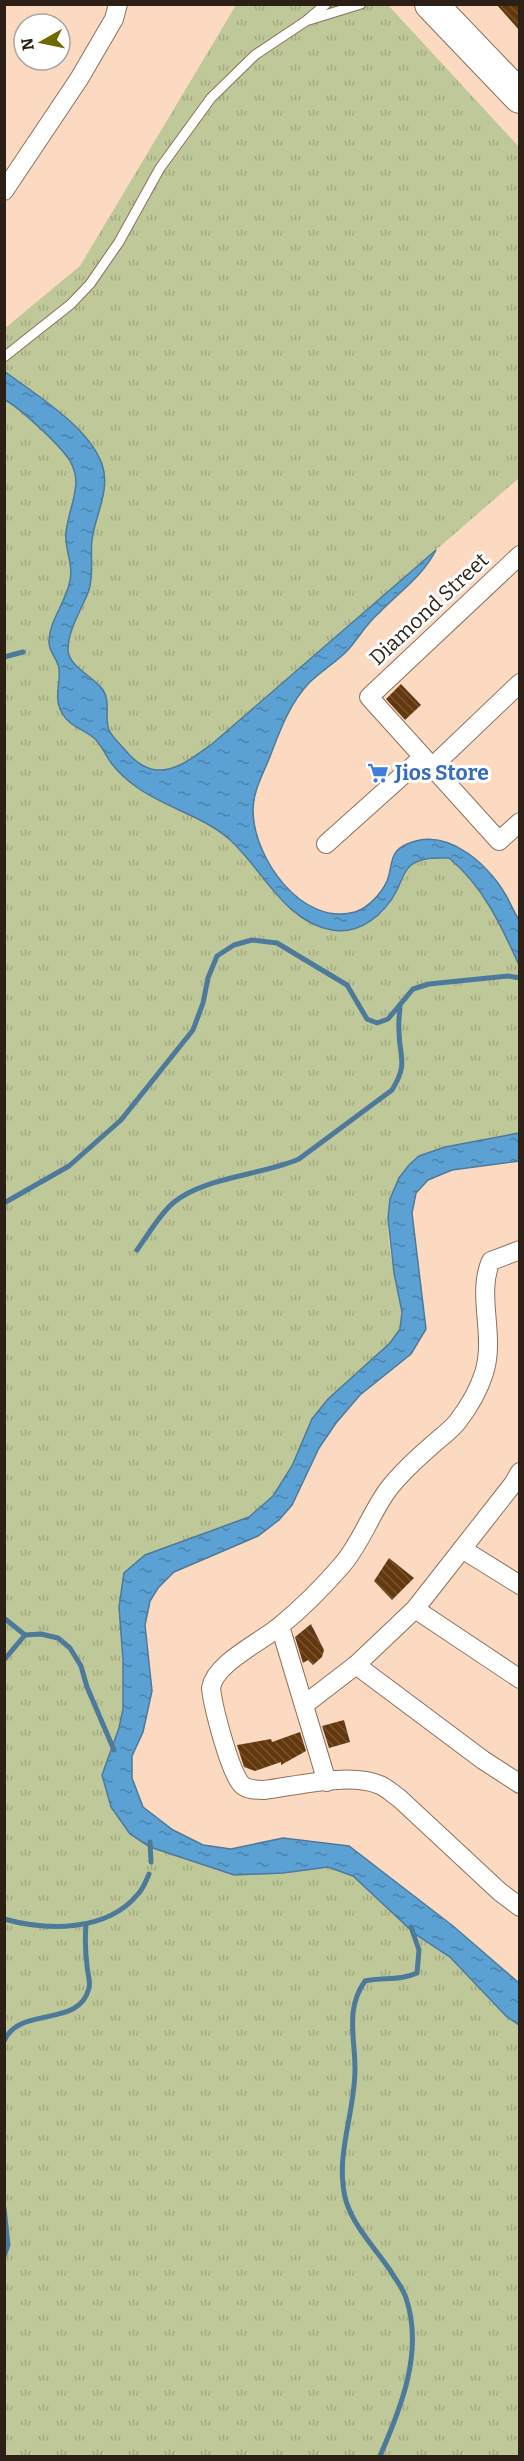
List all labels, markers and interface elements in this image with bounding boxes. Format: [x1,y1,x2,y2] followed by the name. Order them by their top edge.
[12,12,72,72] north arrow
[17,37,38,52] text: N
[364,547,494,671] street label: Diamond Street
[394,760,489,786] place label: Jios Store
[366,761,390,785] supermarket icon: Jios Store

